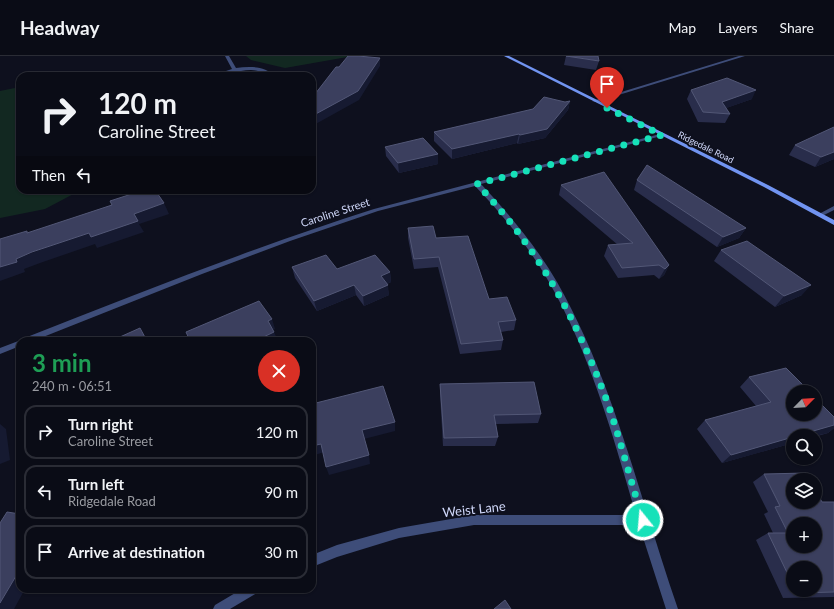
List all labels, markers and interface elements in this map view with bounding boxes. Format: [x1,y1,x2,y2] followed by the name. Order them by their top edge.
[20,16,99,39] text: Headway
[668,19,696,36] text: Map
[718,19,758,36] text: Layers
[780,19,814,36] text: Share
[590,67,624,108] pin
[596,73,618,95] icon: arrive
[98,86,177,120] text: 120 m
[32,88,84,140] icon: right
[98,120,215,142] text: Caroline Street
[676,129,736,165] street label: Ridgedale Road
[73,164,95,186] icon: left
[32,166,65,184] text: Then
[299,195,371,229] street label: Caroline Street
[32,348,92,377] text: 3 min
[258,350,300,392] button: close
[32,378,112,394] text: 240 m · 06:51
[786,385,822,421] north arrow
[786,385,822,597] map controls
[68,415,133,433] text: Turn right
[34,421,56,443] icon: right
[256,423,298,441] text: 120 m
[786,429,822,465] button: search
[68,433,153,449] text: Caroline Street
[786,473,822,509] button: layers
[68,475,124,493] text: Turn left
[34,481,56,503] icon: left
[264,483,298,501] text: 90 m
[68,493,156,509] text: Ridgedale Road
[442,498,507,520] street label: Weist Lane
[622,499,664,541] position arrow
[786,517,822,553] button: +
[34,541,56,563] icon: arrive
[68,543,205,561] text: Arrive at destination
[264,543,298,561] text: 30 m
[786,561,822,597] button: −

